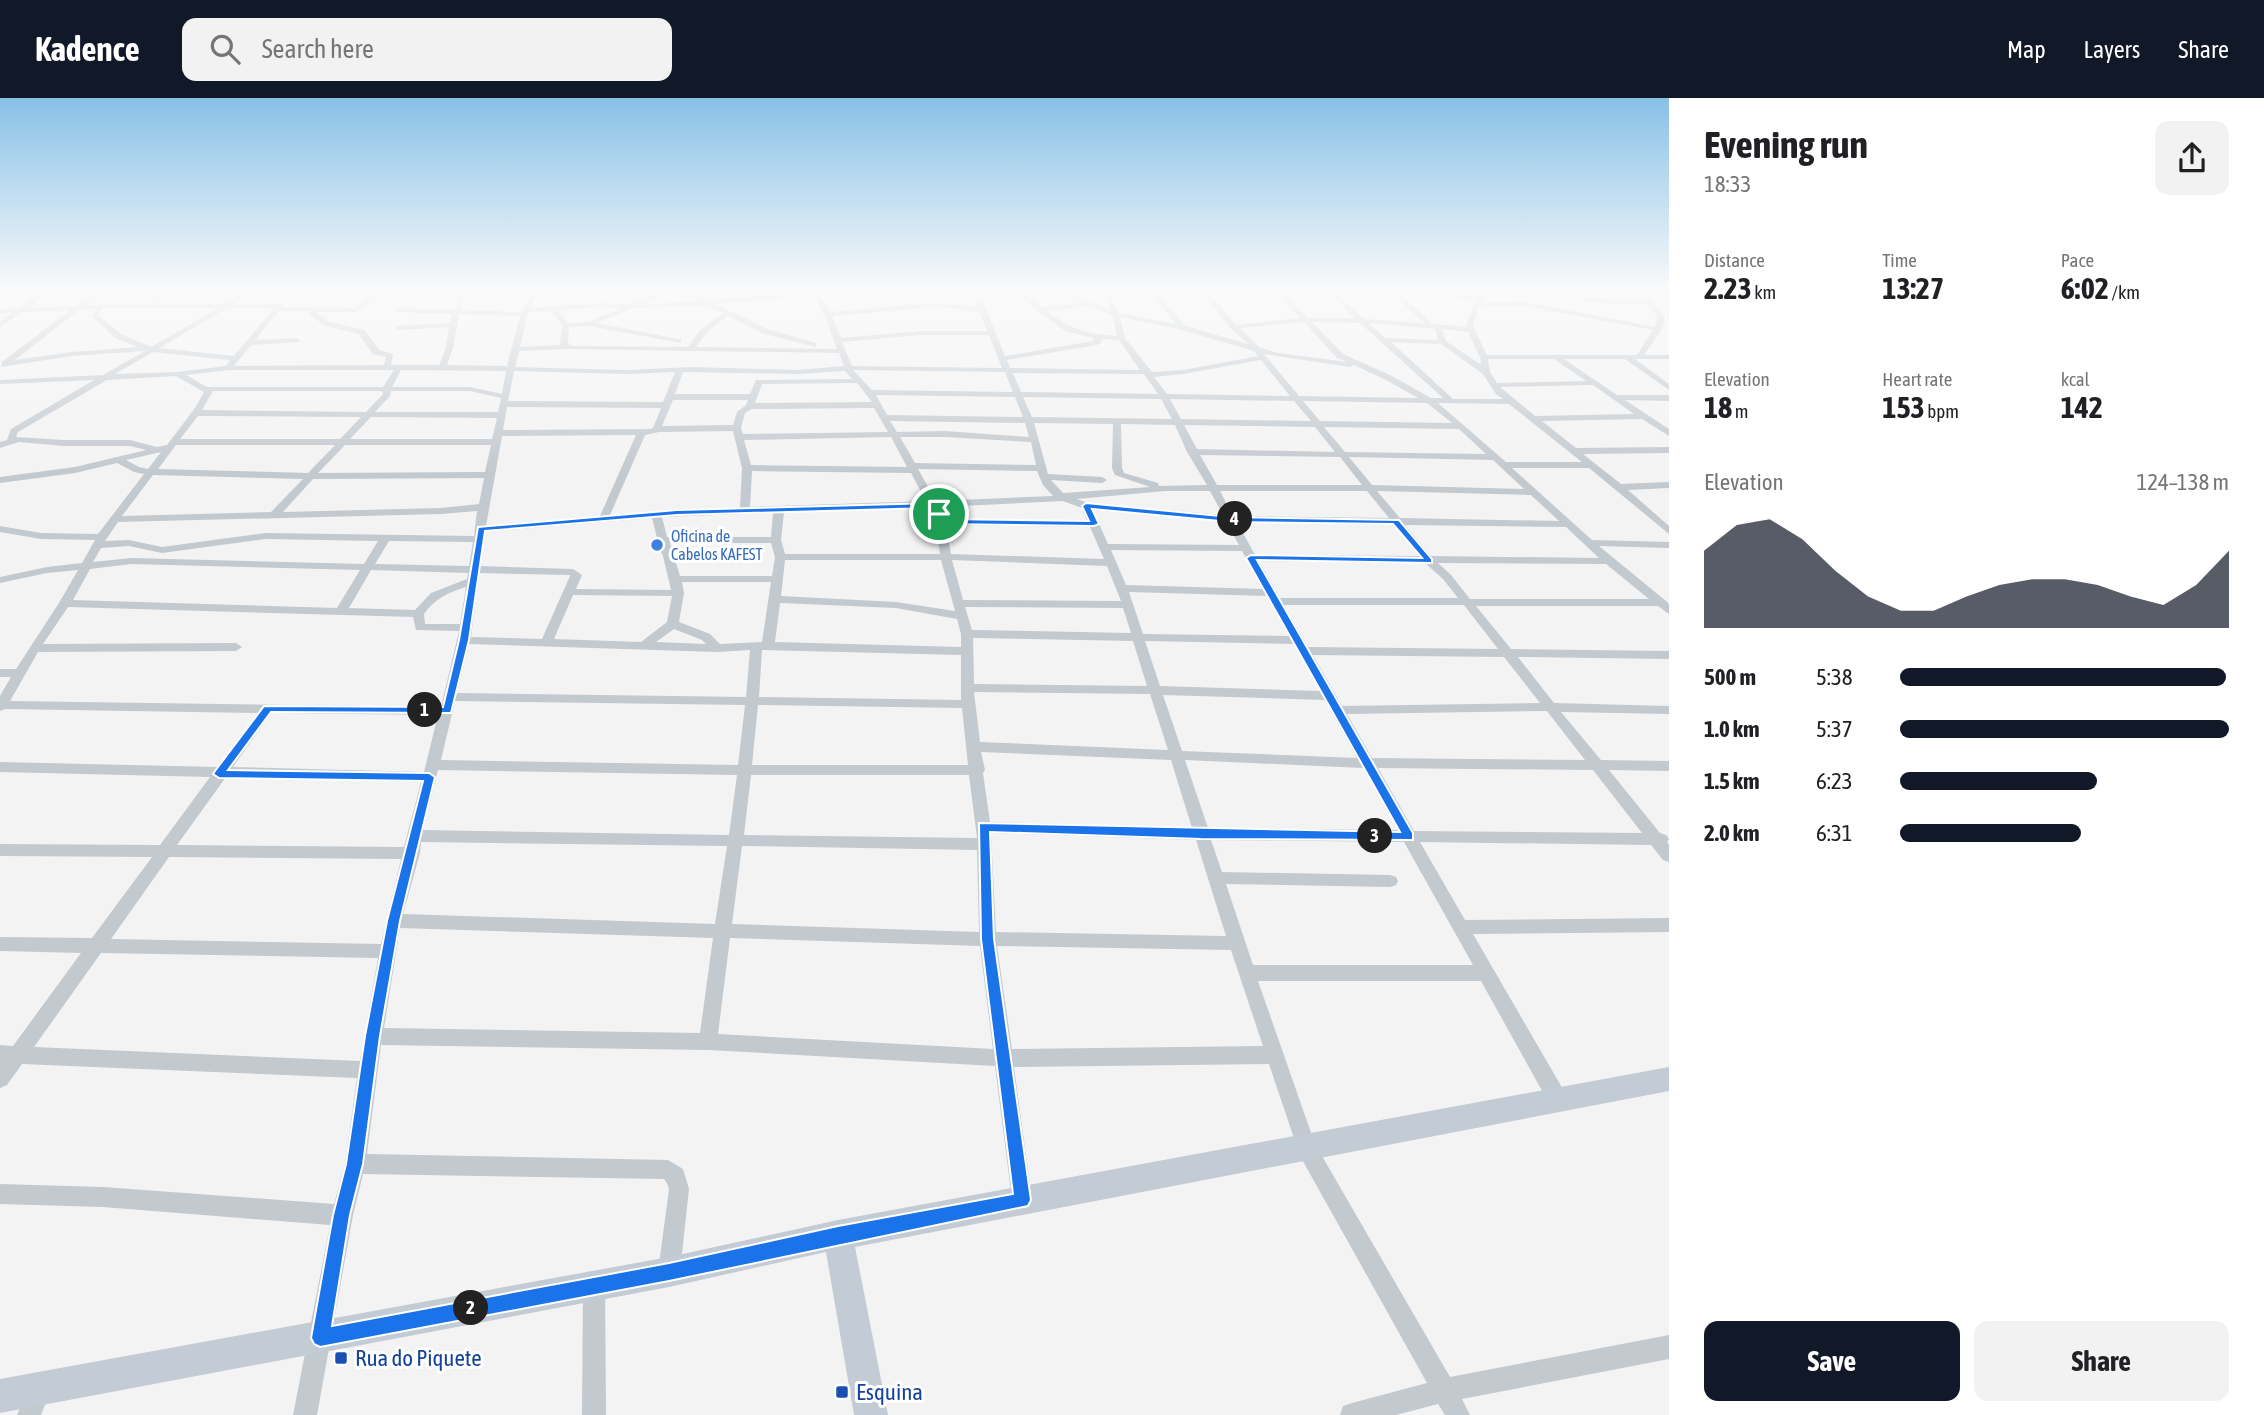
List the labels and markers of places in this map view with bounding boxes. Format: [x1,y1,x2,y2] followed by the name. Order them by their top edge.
[909,484,969,544] pin
[1218,502,1252,536] pin: 4
[671,527,763,563] place label: Oficina de Cabelos KAFEST
[649,537,665,553] marker: Oficina de Cabelos KAFEST
[408,692,442,728] pin: 1
[1358,818,1392,854] pin: 3
[454,1290,489,1326] pin: 2
[355,1345,482,1371] place label: Rua do Piquete
[333,1350,349,1366] marker: Rua do Piquete
[856,1379,923,1405] place label: Esquina
[834,1384,850,1400] marker: Esquina

